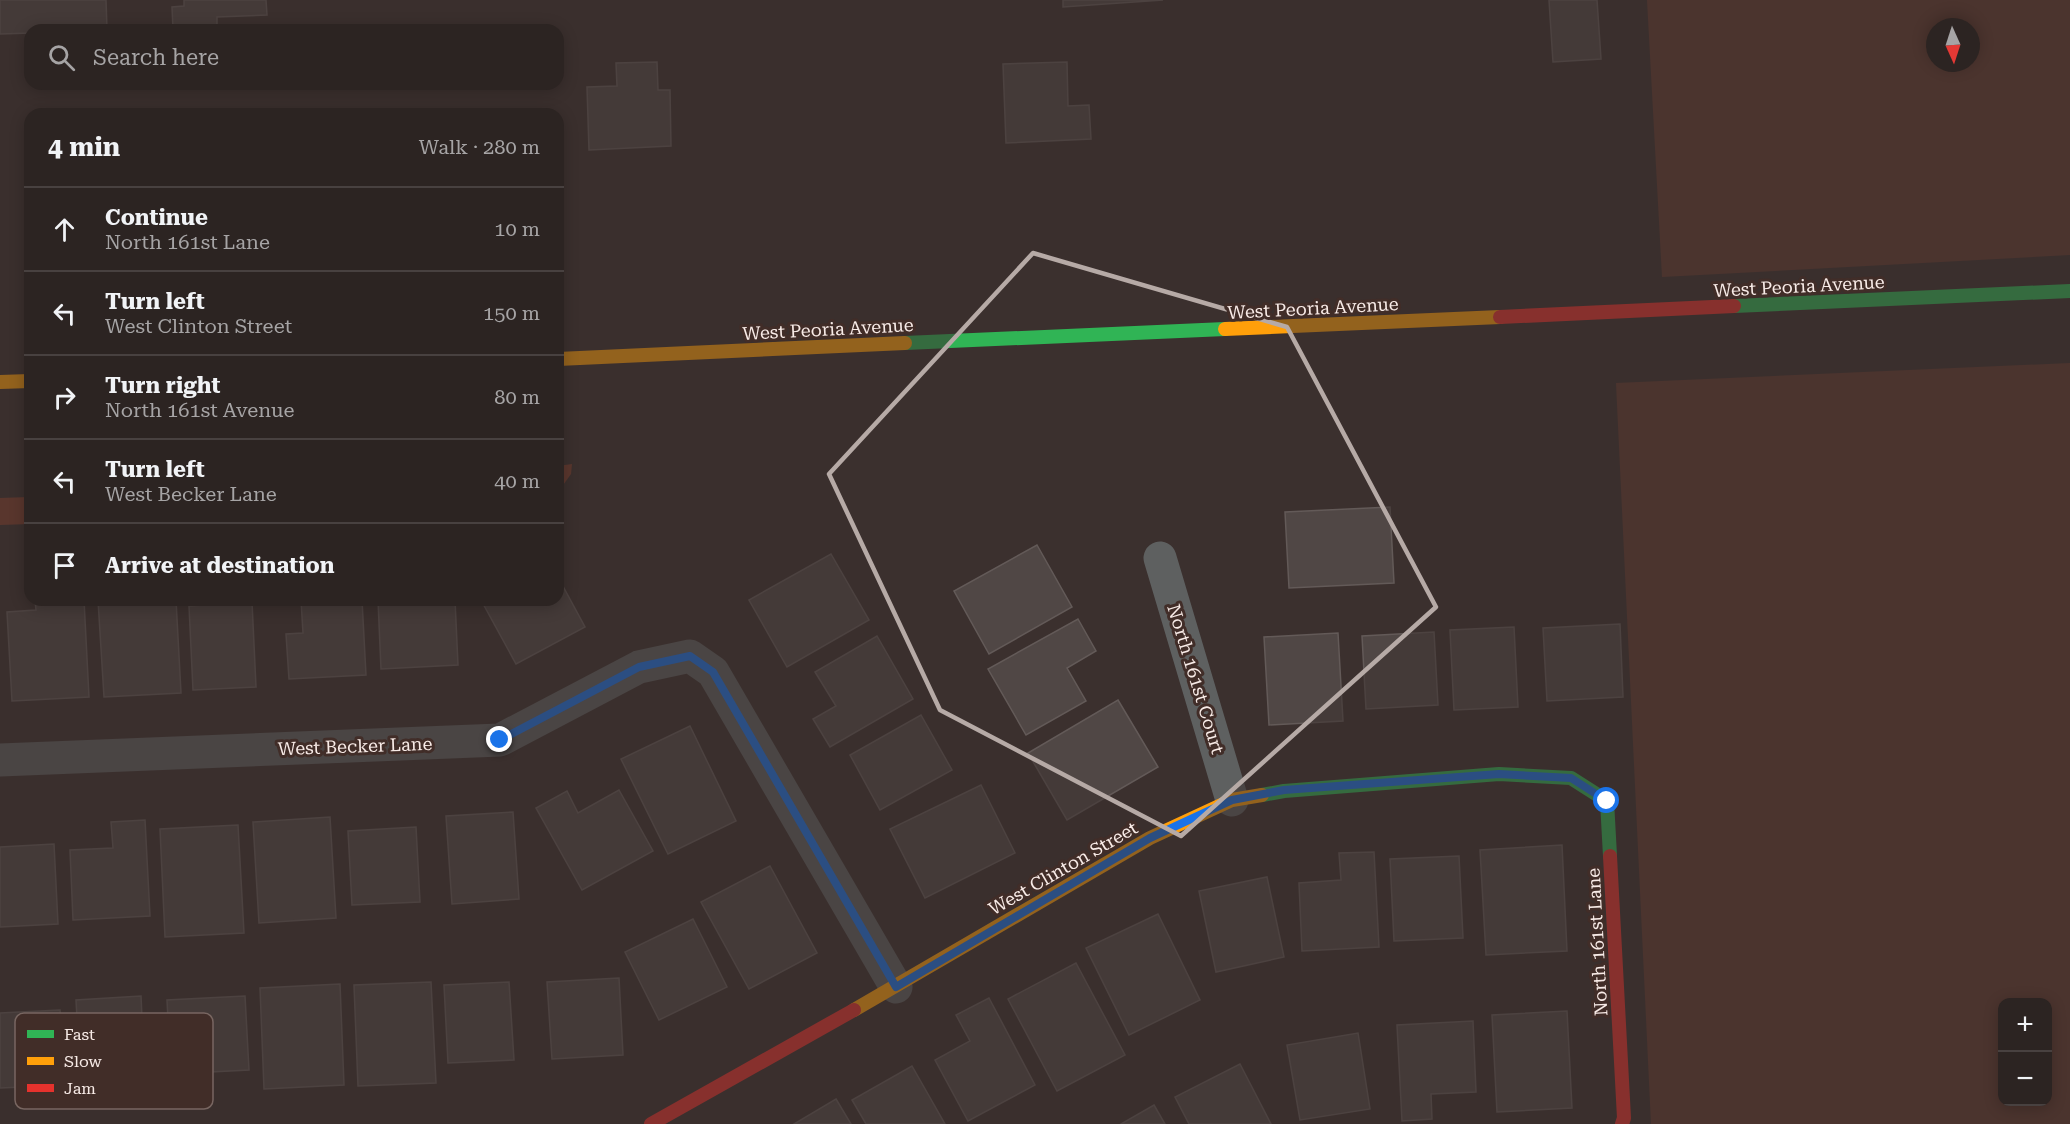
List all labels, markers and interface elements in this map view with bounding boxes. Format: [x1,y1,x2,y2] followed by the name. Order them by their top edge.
[1926,18,1980,72] north arrow
[24,24,564,90] search box
[45,41,78,74] icon: search
[93,45,219,70] text: Search here
[48,132,120,162] text: 4 min
[419,135,540,159] text: Walk · 280 m
[105,205,208,230] text: Continue
[48,213,81,246] icon: ahead
[494,217,540,241] text: 10 m
[105,230,270,254] text: North 161st Lane
[1713,271,1885,301] street label: West Peoria Avenue
[105,289,205,314] text: Turn left
[1227,293,1399,323] street label: West Peoria Avenue
[48,297,81,330] icon: left
[483,301,540,325] text: 150 m
[105,314,292,338] text: West Clinton Street
[742,314,914,344] street label: West Peoria Avenue
[105,373,220,398] text: Turn right
[48,381,81,414] icon: right
[494,385,540,409] text: 80 m
[105,398,294,422] text: North 161st Avenue
[105,457,205,482] text: Turn left
[48,465,81,498] icon: left
[494,469,540,493] text: 40 m
[105,482,277,506] text: West Becker Lane
[48,549,81,582] icon: arrive
[105,553,334,578] text: Arrive at destination
[1163,602,1229,757] street label: North 161st Court
[486,726,512,752] route end
[277,733,433,759] street label: West Becker Lane
[1593,787,1619,813] route start
[985,817,1141,919] street label: West Clinton Street
[1583,867,1611,1017] street label: North 161st Lane
[1998,998,2052,1106] map controls
[1998,998,2052,1052] button: +
[15,1013,213,1109] legend
[64,1025,95,1044] text: Fast
[64,1052,102,1071] text: Slow
[1998,1052,2052,1106] button: −
[64,1079,96,1098] text: Jam

